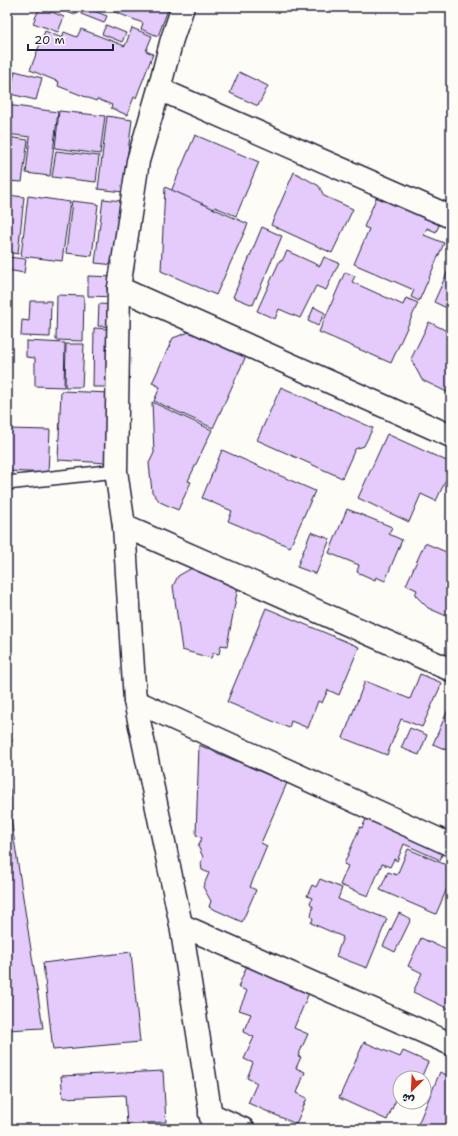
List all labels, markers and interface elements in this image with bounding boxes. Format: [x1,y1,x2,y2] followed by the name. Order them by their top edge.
[28,26,113,52] scale bar
[34,32,65,48] text: 20 m
[392,1070,432,1110] north arrow
[400,1089,417,1108] text: ش

